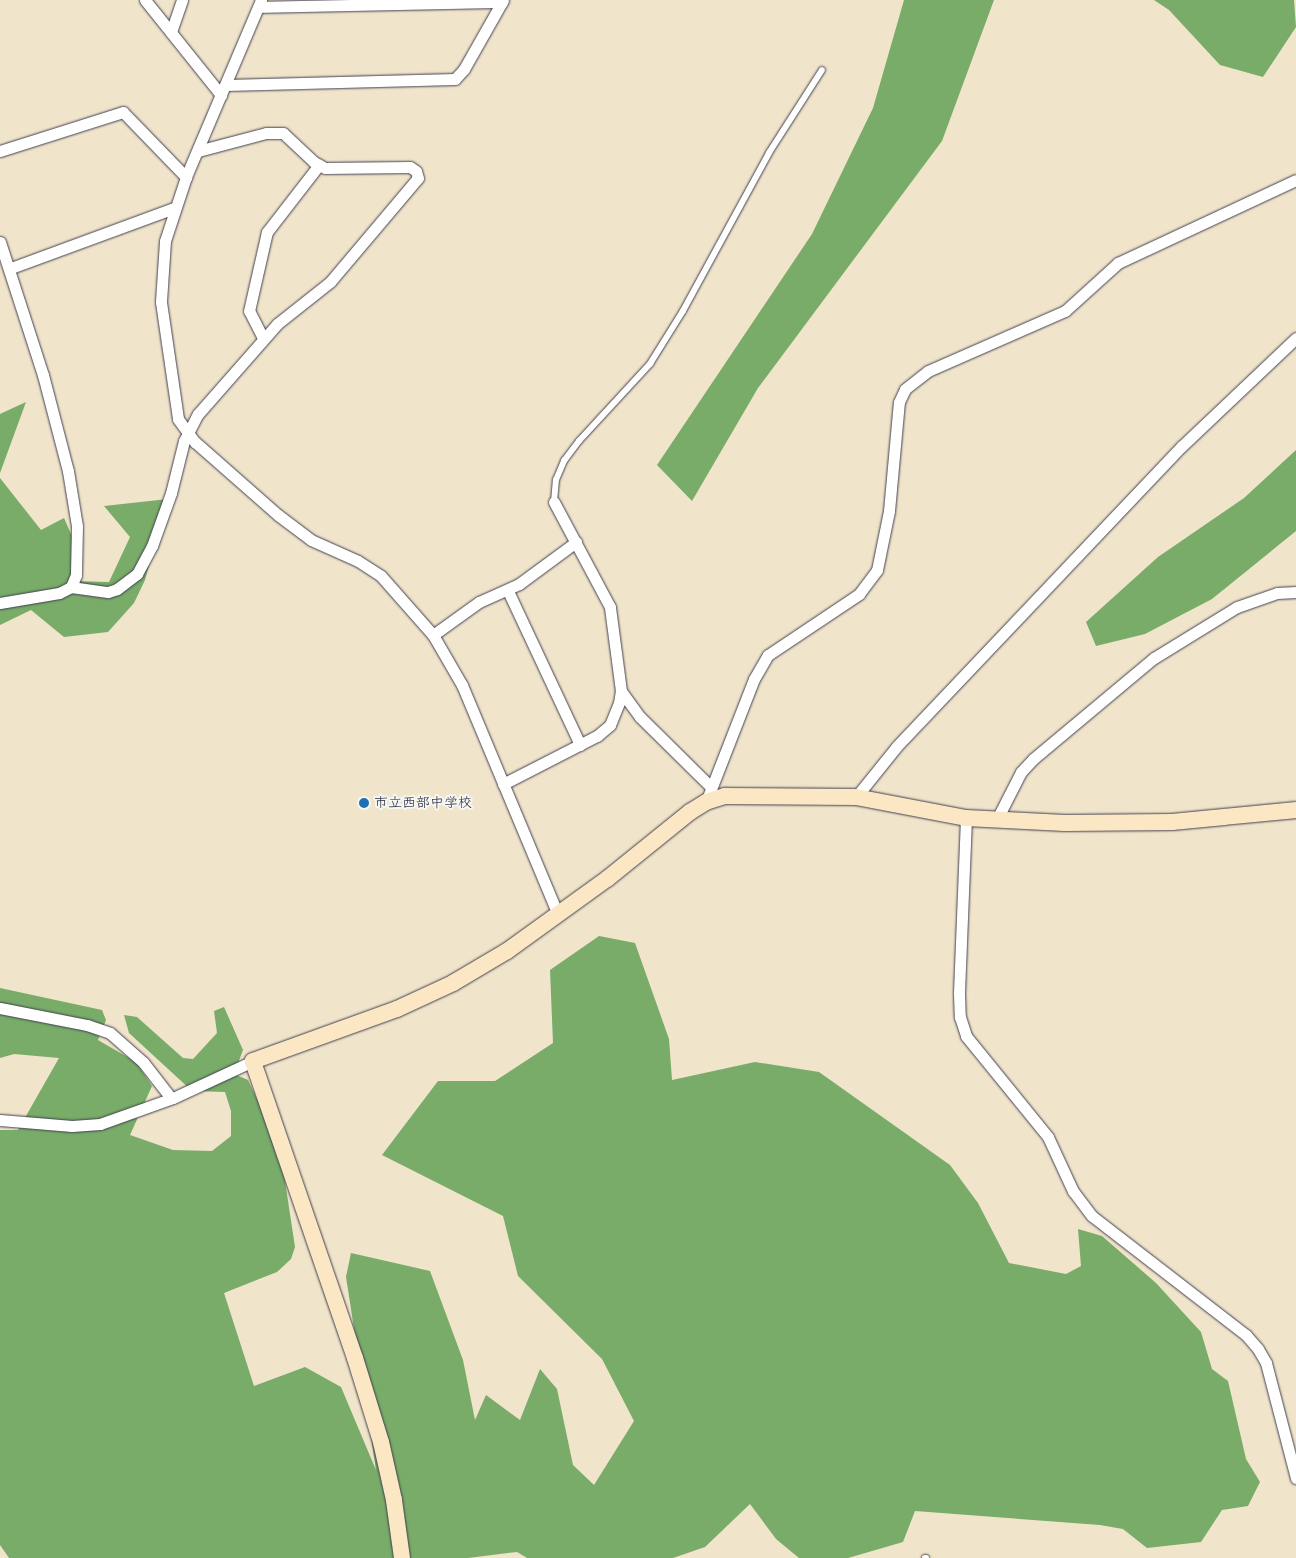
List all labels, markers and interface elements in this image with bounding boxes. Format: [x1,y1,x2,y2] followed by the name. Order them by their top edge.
[374,795,472,811] place label: 市立西部中学校
[358,797,370,809] marker: 市立西部中学校

